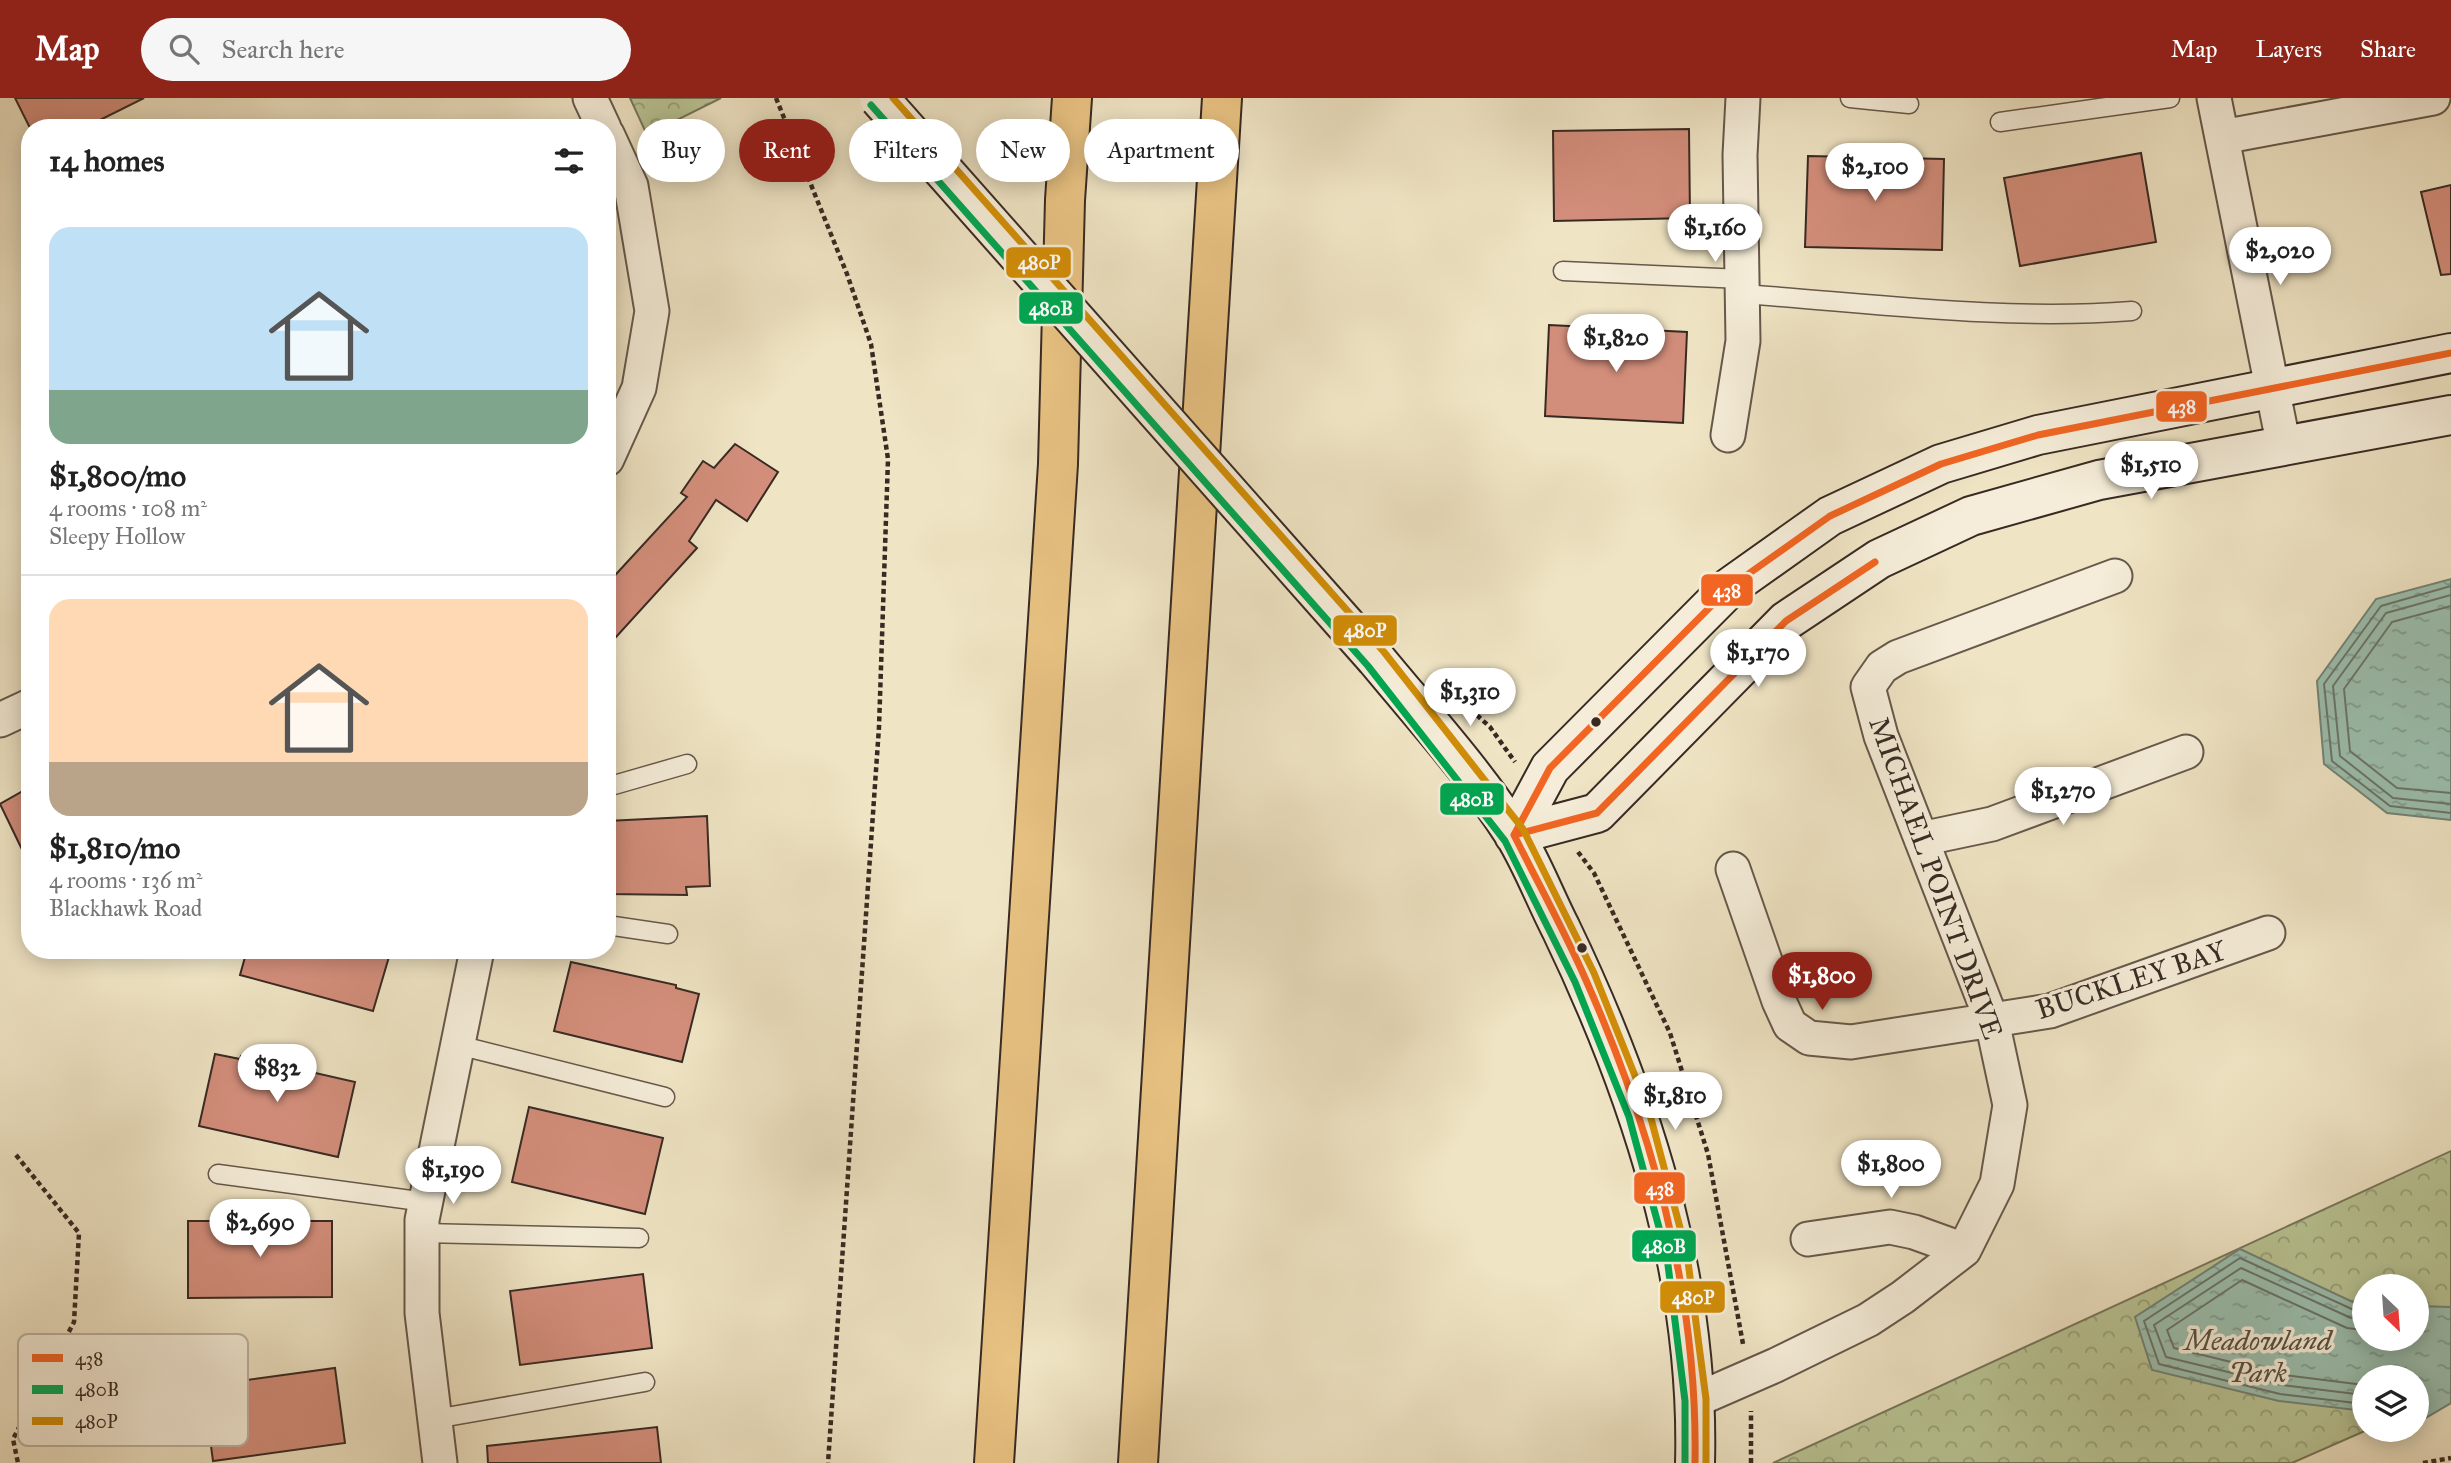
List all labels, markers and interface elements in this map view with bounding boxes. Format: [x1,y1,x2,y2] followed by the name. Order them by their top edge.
[141,18,631,81] search box
[35,29,99,69] text: Map
[165,30,203,68] icon: search
[221,33,345,65] text: Search here
[2171,34,2218,64] text: Map
[2256,34,2322,64] text: Layers
[2360,34,2416,64] text: Share
[637,119,725,182] chip: Buy
[739,119,835,182] chip: Rent
[849,119,962,182] chip: Filters
[976,119,1070,182] chip: New
[1084,119,1239,182] chip: Apartment
[550,142,588,180] icon: filters
[49,143,164,179] text: 14 homes
[1818,144,1932,203] pin: $2,100
[1841,152,1909,180] text: $2,100
[1658,204,1772,264] pin: $1,160
[1683,213,1747,241] text: $1,160
[2223,228,2337,287] pin: $2,020
[2245,236,2315,264] text: $2,020
[1005,246,1072,279] line badge: 480P
[1018,251,1060,275] text: 480P
[256,273,382,399] icon: home
[1018,291,1084,325] line badge: 480B
[1029,297,1073,321] text: 480B
[1559,314,1673,374] pin: $1,820
[1583,323,1649,351] text: $1,820
[2155,390,2208,423] line badge: 438
[2168,395,2196,419] text: 438
[2094,442,2208,501] pin: $1,510
[2120,450,2182,478] text: $1,510
[49,458,186,494] text: $1,800/mo
[49,494,207,522] text: 4 rooms · 108 m²
[49,522,185,550] text: Sleepy Hollow
[1700,573,1754,607] line badge: 438
[1713,579,1741,603] text: 438
[1332,614,1398,647] line badge: 480P
[1344,619,1386,643] text: 480P
[1701,630,1815,689] pin: $1,170
[1726,638,1790,666] text: $1,170
[256,645,382,771] icon: home
[1413,668,1527,728] pin: $1,310
[1440,677,1500,705] text: $1,310
[1861,712,2011,1044] street label: MICHAEL POINT DRIVE
[1589,715,1603,729] unlabelled marker
[2006,768,2120,827] pin: $1,270
[2030,776,2096,804] text: $1,270
[1439,782,1505,816] line badge: 480B
[1450,788,1494,812] text: 480B
[49,830,180,866] text: $1,810/mo
[49,866,202,894] text: 4 rooms · 136 m²
[49,894,202,922] text: Blackhawk Road
[2032,932,2232,1027] street label: BUCKLEY BAY
[1575,941,1589,955] unlabelled marker
[1765,953,1879,1012] pin: $1,800
[1788,961,1856,989] text: $1,800
[236,1044,318,1104] pin: $832
[254,1053,300,1081] text: $832
[1618,1072,1732,1132] pin: $1,810
[1643,1081,1707,1109] text: $1,810
[1834,1140,1948,1200] pin: $1,800
[396,1146,510,1206] pin: $1,190
[1857,1149,1925,1177] text: $1,800
[421,1155,485,1183] text: $1,190
[1633,1171,1686,1205] line badge: 438
[1646,1177,1674,1201] text: 438
[203,1200,317,1259] pin: $2,690
[225,1208,295,1236] text: $2,690
[1631,1229,1697,1263] line badge: 480B
[1642,1235,1686,1259] text: 480B
[2352,1274,2429,1351] north arrow
[2352,1274,2429,1442] map controls
[1659,1280,1726,1314] line badge: 480P
[1672,1286,1714,1310] text: 480P
[2181,1323,2334,1390] park label: Meadowland Park
[18,1334,248,1446] legend
[75,1347,103,1370] text: 438
[2352,1365,2429,1442] button: layers
[75,1378,119,1401] text: 480B
[75,1410,118,1433] text: 480P

